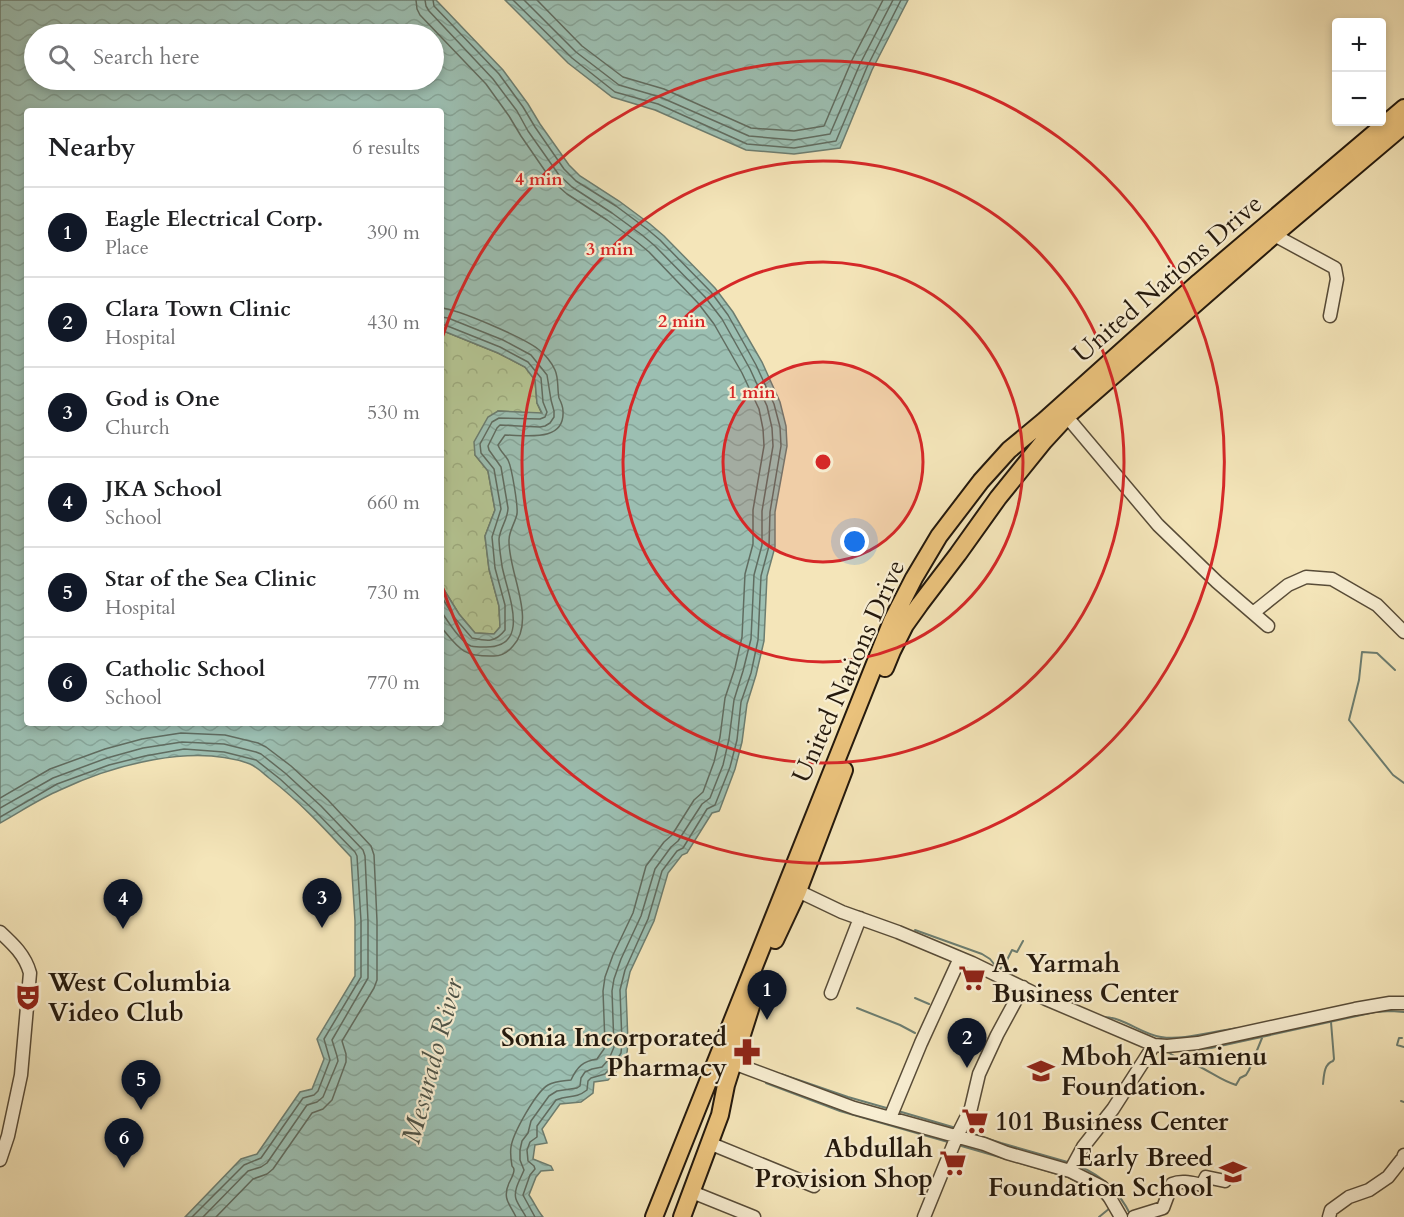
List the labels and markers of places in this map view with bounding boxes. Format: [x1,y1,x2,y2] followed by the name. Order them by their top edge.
[813,452,833,472] centre of rings
[302,878,342,928] pin: 3
[104,880,142,929] pin: 4
[992,946,1179,1011] place label: A. Yarmah Business Center
[957,963,987,993] supermarket icon: A. Yarmah Business Center
[47,965,231,1030] place label: West Columbia Video Club
[748,970,786,1020] pin: 1
[13,982,43,1012] theatre icon: West Columbia Video Club
[948,1018,986,1068] pin: 2
[501,1020,727,1085] place label: Sonia Incorporated Pharmacy
[732,1037,762,1067] pharmacy icon: Sonia Incorporated Pharmacy
[1061,1039,1268,1104] place label: Mboh Al-amienu Foundation.
[1026,1056,1056,1086] school or university icon: Mboh Al-amienu Foundation.
[122,1060,160,1110] pin: 5
[995,1104,1229,1139] place label: 101 Business Center
[960,1106,990,1136] supermarket icon: 101 Business Center
[104,1118,144,1168] pin: 6
[755,1131,933,1196] place label: Abdullah Provision Shop
[988,1140,1213,1205] place label: Early Breed Foundation School
[938,1148,968,1178] supermarket icon: Abdullah Provision Shop
[1218,1157,1248,1187] school or university icon: Early Breed Foundation School

